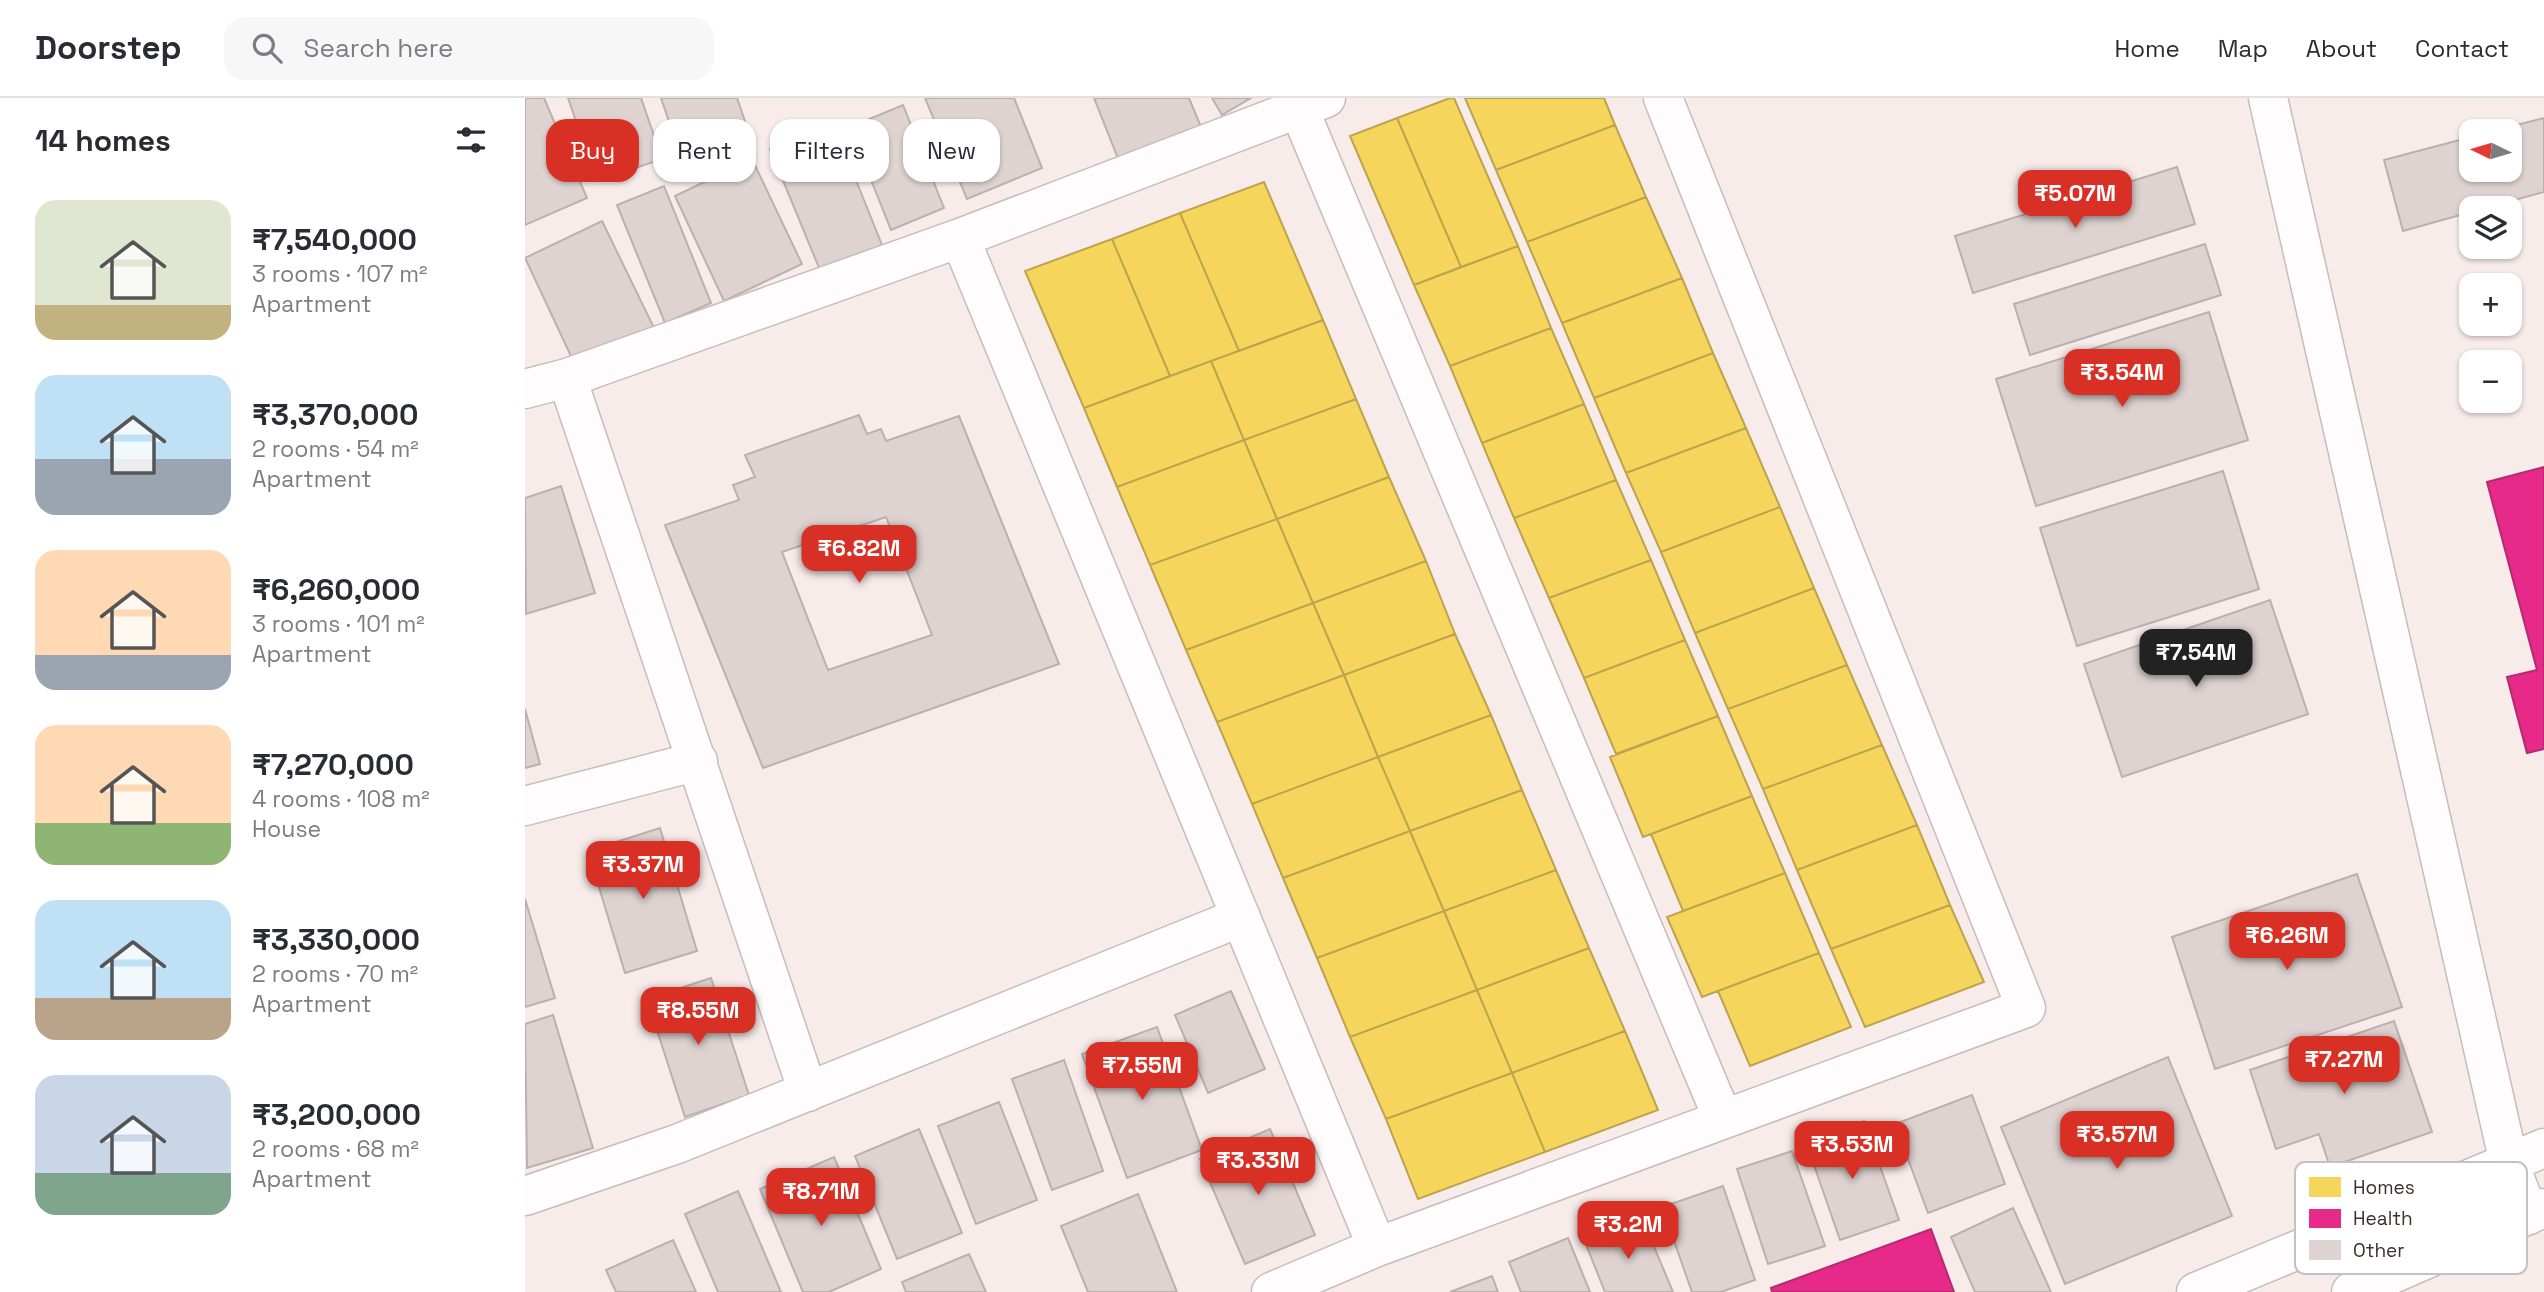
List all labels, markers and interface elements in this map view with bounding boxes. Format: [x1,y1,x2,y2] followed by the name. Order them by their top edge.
[224,17,714,80] search box
[35,27,182,69] text: Doorstep
[248,29,286,67] icon: search
[304,31,453,65] text: Search here
[2114,33,2180,64] text: Home
[2218,33,2268,64] text: Map
[2306,33,2377,64] text: About
[2415,33,2509,64] text: Contact
[546,119,639,182] chip: Buy
[653,119,756,182] chip: Rent
[770,119,889,182] chip: Filters
[903,119,1000,182] chip: New
[2459,119,2522,182] north arrow
[2459,119,2522,413] map controls
[35,121,171,160] text: 14 homes
[452,121,490,159] icon: filters
[2018,170,2132,230] pin: ₹5.07M
[2034,178,2116,208] text: ₹5.07M
[2459,196,2522,259] button: layers
[252,220,417,259] text: ₹7,540,000
[91,228,175,312] icon: home
[252,259,428,289] text: 3 rooms · 107 m²
[2459,273,2522,336] button: +
[252,289,372,319] text: Apartment
[2065,350,2179,409] pin: ₹3.54M
[2459,350,2522,413] button: −
[2080,357,2164,387] text: ₹3.54M
[252,395,418,434] text: ₹3,370,000
[91,403,175,487] icon: home
[252,434,419,464] text: 2 rooms · 54 m²
[252,464,372,494] text: Apartment
[802,526,916,585] pin: ₹6.82M
[817,533,901,563] text: ₹6.82M
[252,570,420,609] text: ₹6,260,000
[91,578,175,662] icon: home
[252,609,425,639] text: 3 rooms · 101 m²
[2139,630,2253,689] pin: ₹7.54M
[2155,637,2237,667] text: ₹7.54M
[252,639,372,669] text: Apartment
[252,745,414,784] text: ₹7,270,000
[91,753,175,837] icon: home
[252,784,430,814] text: 4 rooms · 108 m²
[252,814,321,844] text: House
[586,842,700,901] pin: ₹3.37M
[602,849,684,879] text: ₹3.37M
[2230,912,2344,972] pin: ₹6.26M
[252,920,420,959] text: ₹3,330,000
[2245,920,2329,950] text: ₹6.26M
[91,928,175,1012] icon: home
[252,959,418,989] text: 2 rooms · 70 m²
[641,988,755,1047] pin: ₹8.55M
[252,989,372,1019] text: Apartment
[657,995,739,1025] text: ₹8.55M
[2287,1037,2401,1096] pin: ₹7.27M
[1085,1042,1199,1102] pin: ₹7.55M
[2305,1044,2383,1074] text: ₹7.27M
[1102,1050,1182,1080] text: ₹7.55M
[252,1095,421,1134] text: ₹3,200,000
[91,1103,175,1187] icon: home
[2060,1112,2174,1171] pin: ₹3.57M
[2076,1119,2158,1149] text: ₹3.57M
[1795,1122,1909,1181] pin: ₹3.53M
[1810,1129,1894,1159] text: ₹3.53M
[252,1134,419,1164] text: 2 rooms · 68 m²
[1201,1138,1315,1197] pin: ₹3.33M
[1216,1145,1300,1175] text: ₹3.33M
[2295,1162,2527,1274] legend
[252,1164,372,1194] text: Apartment
[764,1168,878,1228] pin: ₹8.71M
[2353,1175,2415,1200] text: Homes
[782,1176,860,1206] text: ₹8.71M
[1579,1202,1677,1261] pin: ₹3.2M
[2353,1206,2413,1231] text: Health
[1593,1209,1663,1239] text: ₹3.2M
[2353,1238,2405,1263] text: Other

